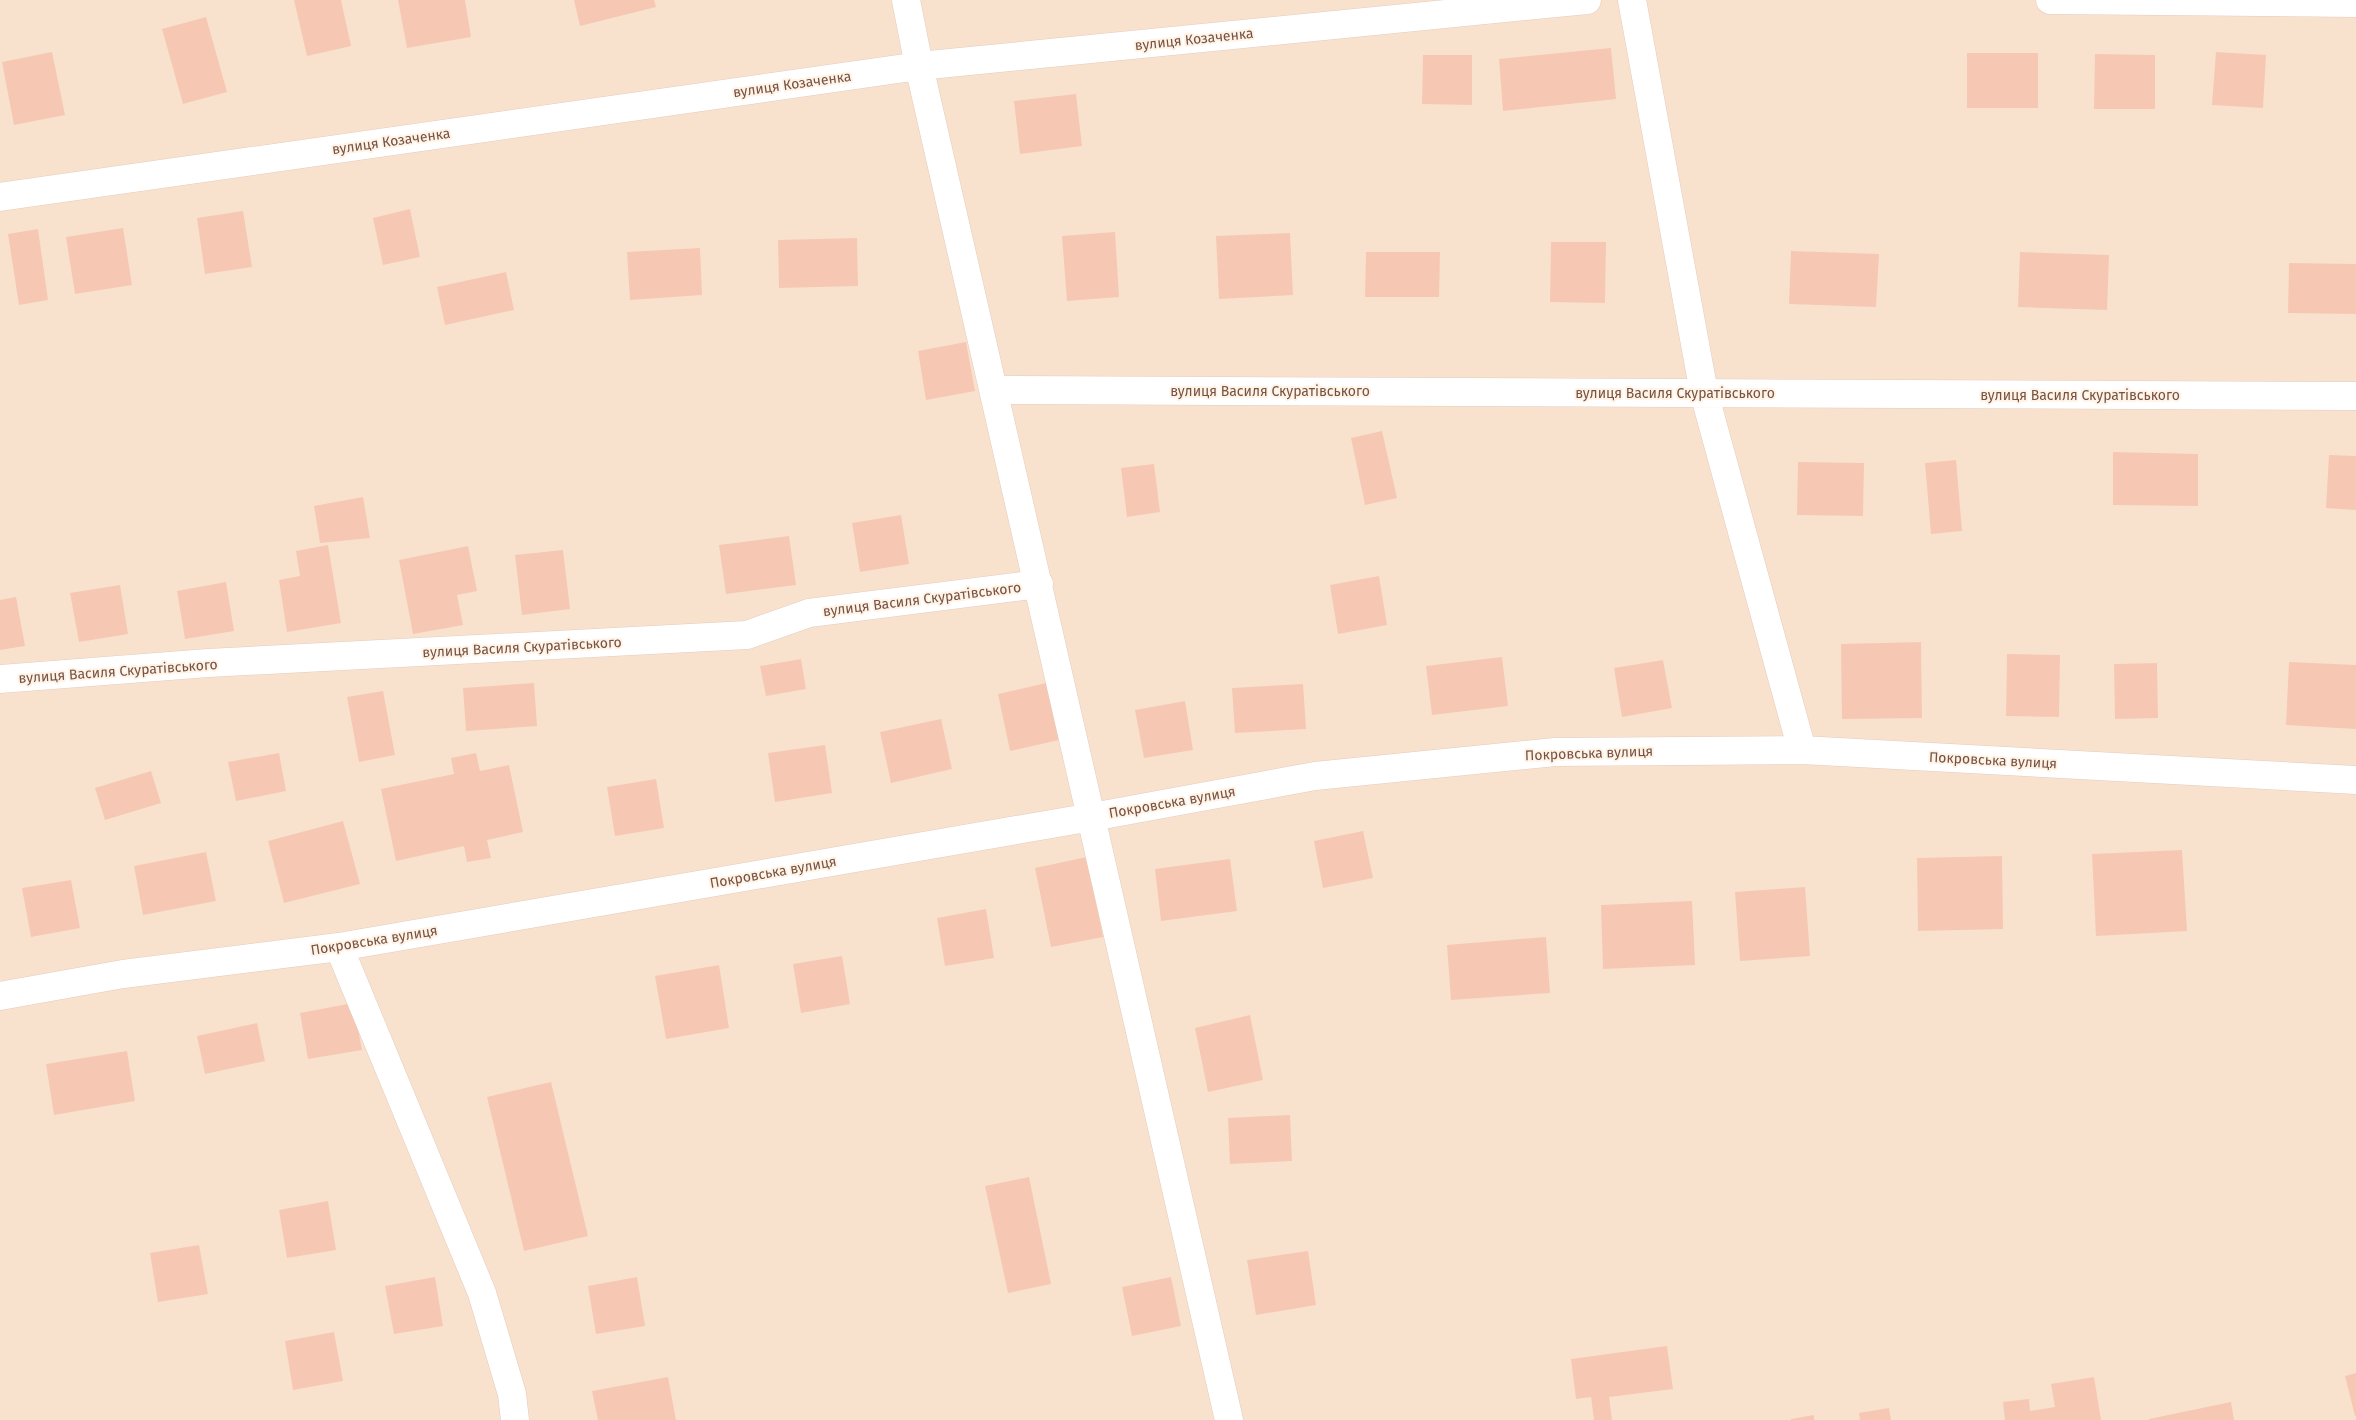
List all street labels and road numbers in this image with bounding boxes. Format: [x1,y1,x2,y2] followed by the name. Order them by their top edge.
[1134,25,1254,54] street label: вулиця Козаченка
[732,68,852,101] street label: вулиця Козаченка
[331,125,451,158] street label: вулиця Козаченка
[1170,383,1370,400] street label: вулиця Василя Скуратівського
[1575,385,1775,402] street label: вулиця Василя Скуратівського
[1980,387,2180,404] street label: вулиця Василя Скуратівського
[822,579,1022,620] street label: вулиця Василя Скуратівського
[422,634,622,661] street label: вулиця Василя Скуратівського
[18,656,218,687] street label: вулиця Василя Скуратівського
[1525,743,1653,764] street label: Покровська вулиця
[1928,749,2057,772] street label: Покровська вулиця
[1107,783,1237,822] street label: Покровська вулиця
[708,853,838,892] street label: Покровська вулиця
[309,922,439,959] street label: Покровська вулиця

